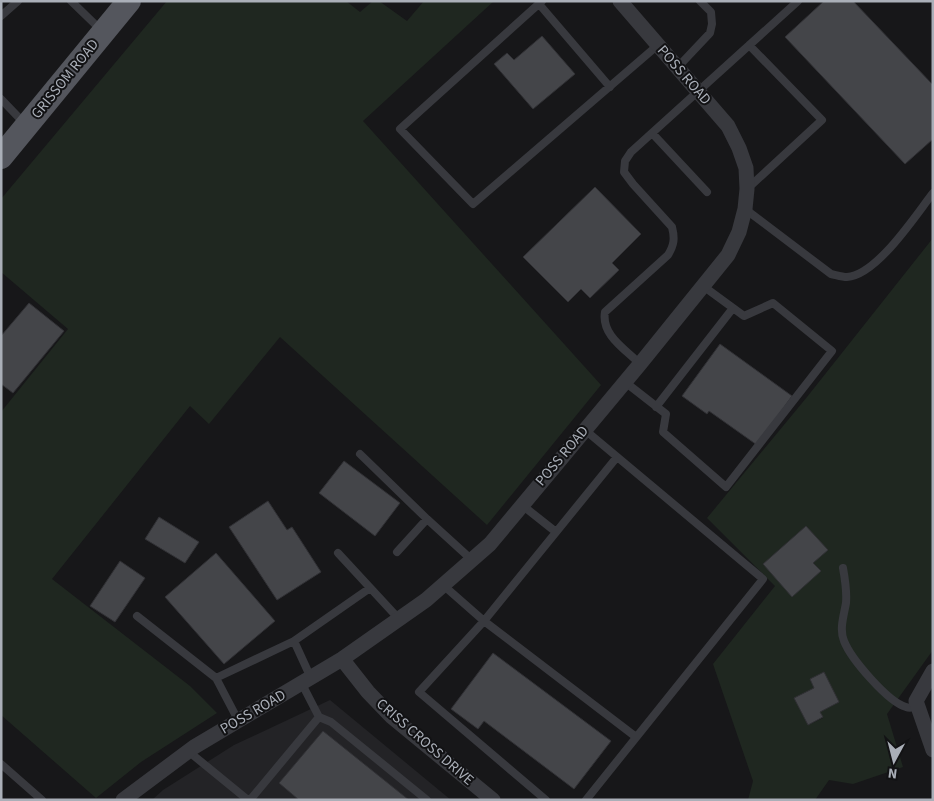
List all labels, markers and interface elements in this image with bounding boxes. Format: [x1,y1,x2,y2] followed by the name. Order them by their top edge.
[26,35,104,123] street label: GRISSOM ROAD
[652,41,716,109] street label: POSS ROAD
[530,421,594,491] street label: POSS ROAD
[216,685,290,739] street label: POSS ROAD
[372,694,478,790] street label: CRISS CROSS DRIVE
[869,736,919,786] north arrow
[887,762,898,783] text: N

